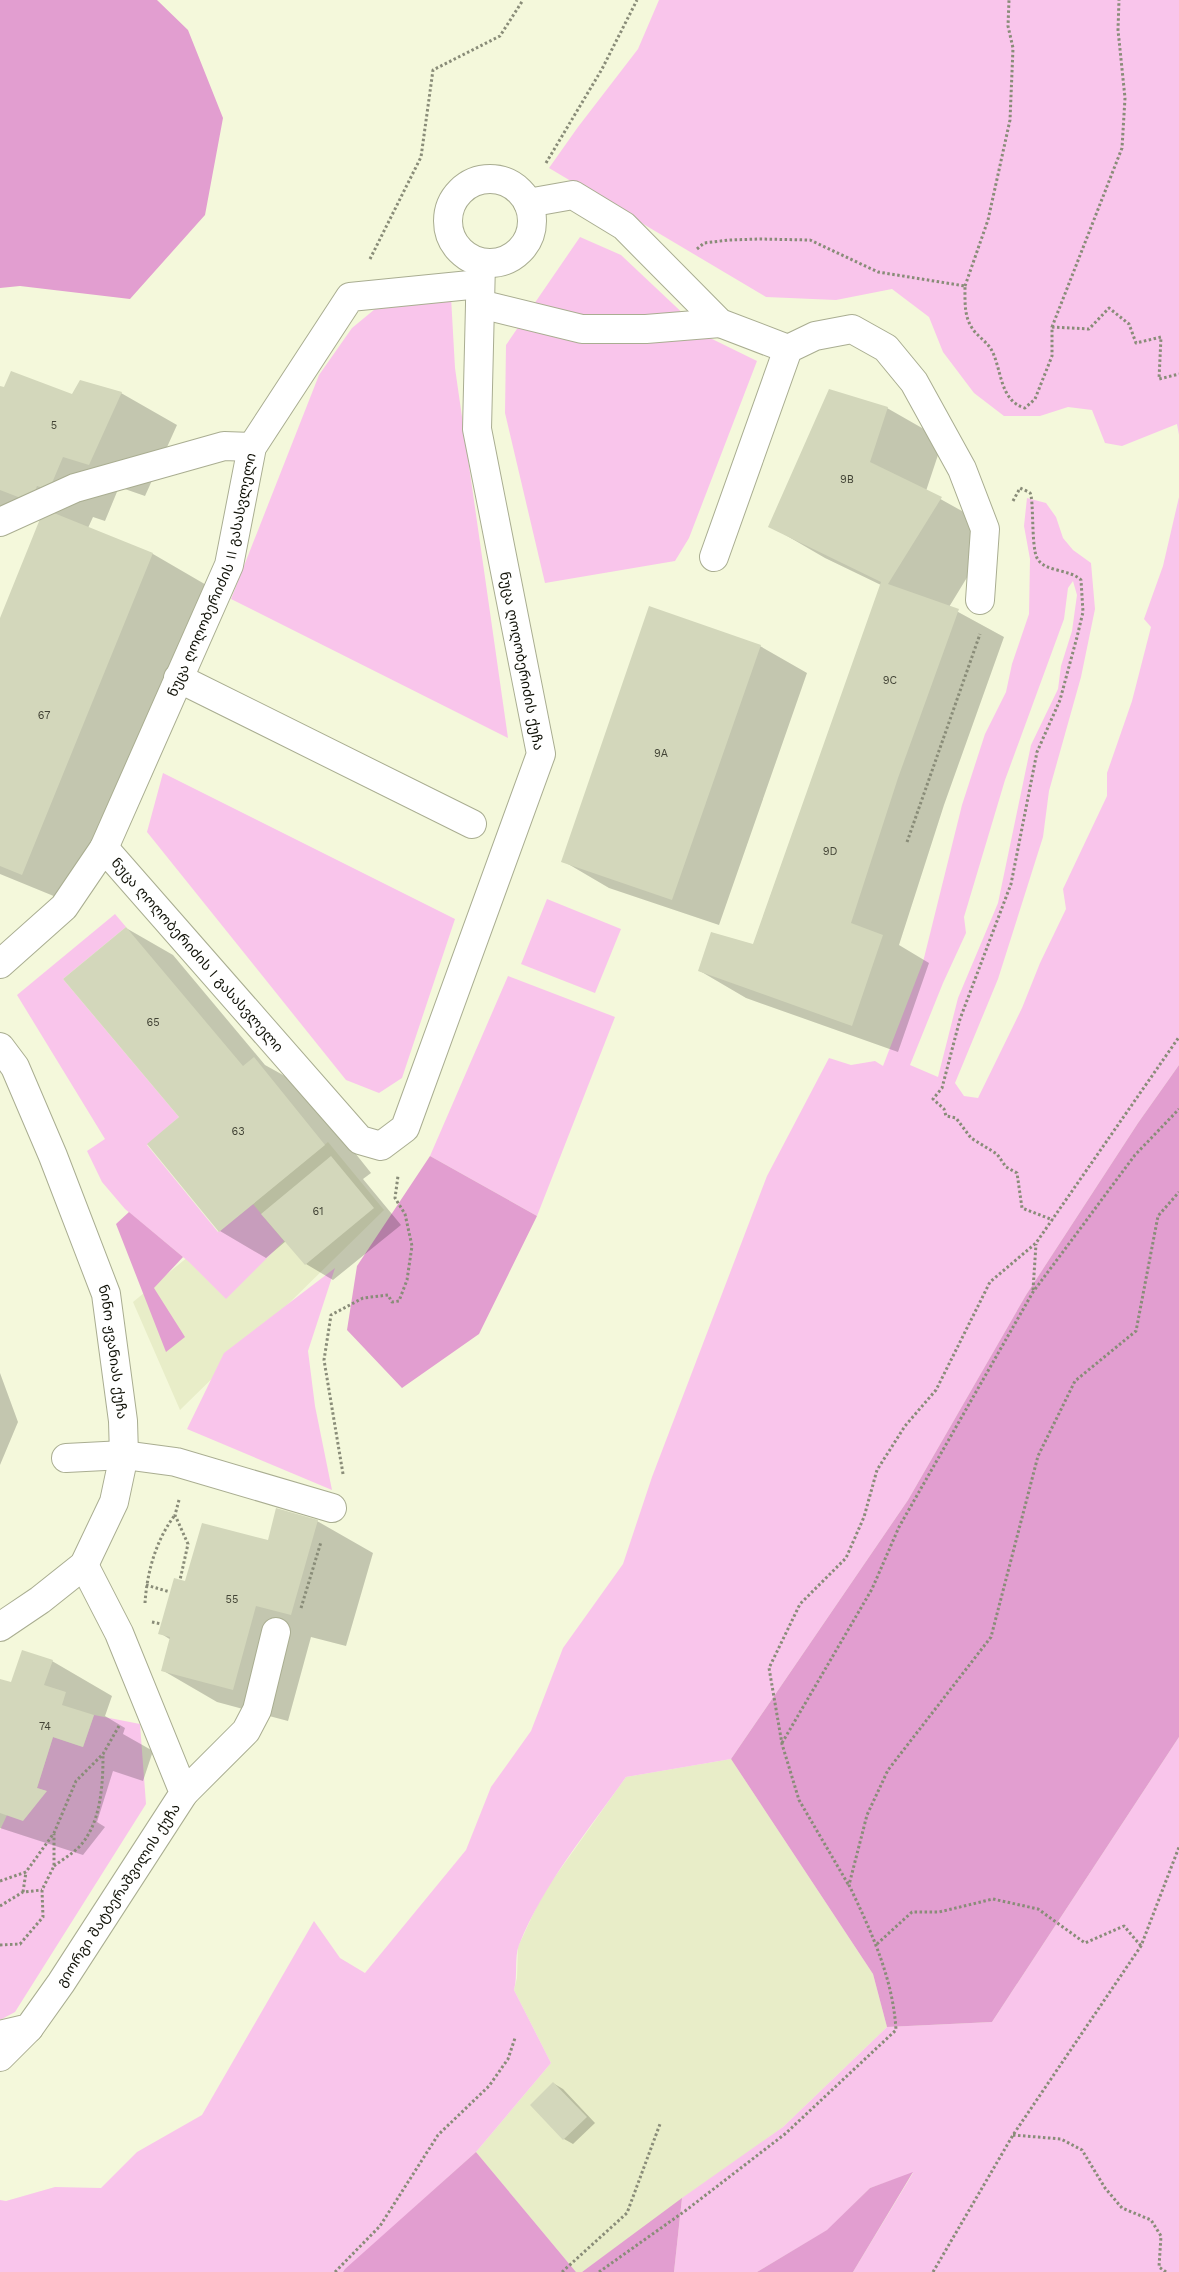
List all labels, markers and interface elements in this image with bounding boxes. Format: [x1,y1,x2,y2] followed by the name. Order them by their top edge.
[51,419,57,432] house number: 5
[164,452,259,699] street label: ნუცა ღოღობერიძის II გასასვლელი
[840,473,854,486] house number: 9B
[496,570,547,752] street label: ნუცა ღოღობერიძის ქუჩა
[883,674,898,687] house number: 9C
[38,709,50,722] house number: 67
[654,747,668,760] house number: 9A
[823,845,837,858] house number: 9D
[108,854,287,1055] street label: ნუცა ღოღობერიძის I გასასვლელი
[146,1016,160,1029] house number: 65
[231,1125,245,1138] house number: 63
[313,1205,323,1218] house number: 61
[95,1282,131,1420] street label: ნინო ჟვანიას ქუჩა
[226,1593,238,1606] house number: 55
[39,1720,51,1733] house number: 74
[53,1800,183,1990] street label: გიორგი შატბერაშვილის ქუჩა

